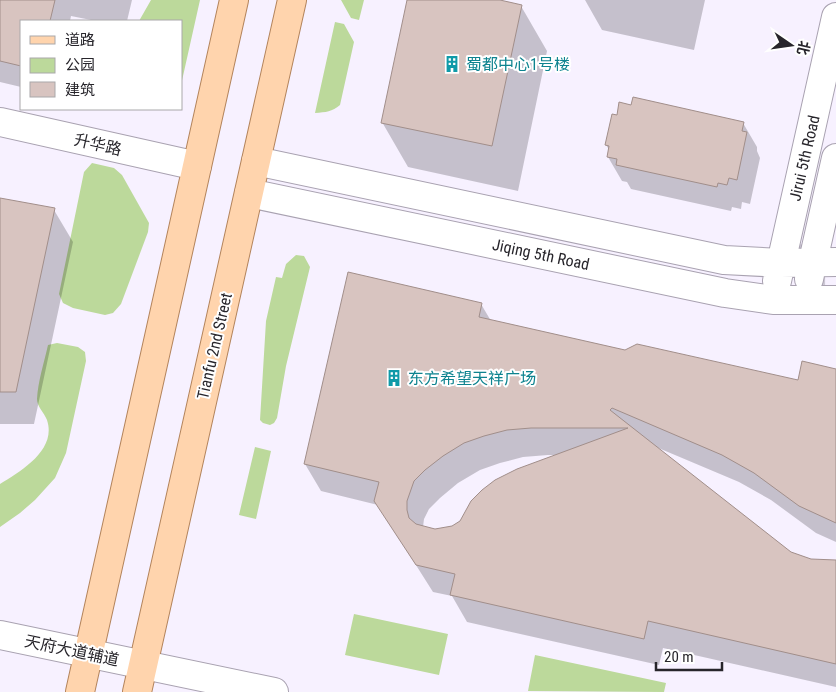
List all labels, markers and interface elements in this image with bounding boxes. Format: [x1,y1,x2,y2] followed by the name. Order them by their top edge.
[20,20,182,110] legend
[766,20,816,70] north arrow
[65,31,95,49] text: 道路
[794,39,813,57] text: 北
[442,54,462,74] building icon: 蜀都中心1号楼
[466,55,570,74] place label: 蜀都中心1号楼
[65,56,95,74] text: 公园
[65,81,95,99] text: 建筑
[785,113,824,203] street label: Jirui 5th Road
[72,130,123,159] street label: 升华路
[491,235,591,274] street label: Jiqing 5th Road
[193,291,236,401] street label: Tianfu 2nd Street
[384,368,404,388] building icon: 东方希望天祥广场
[408,369,536,388] place label: 东方希望天祥广场
[23,631,121,670] street label: 天府大道辅道
[656,640,722,672] scale bar
[664,648,694,666] text: 20 m

